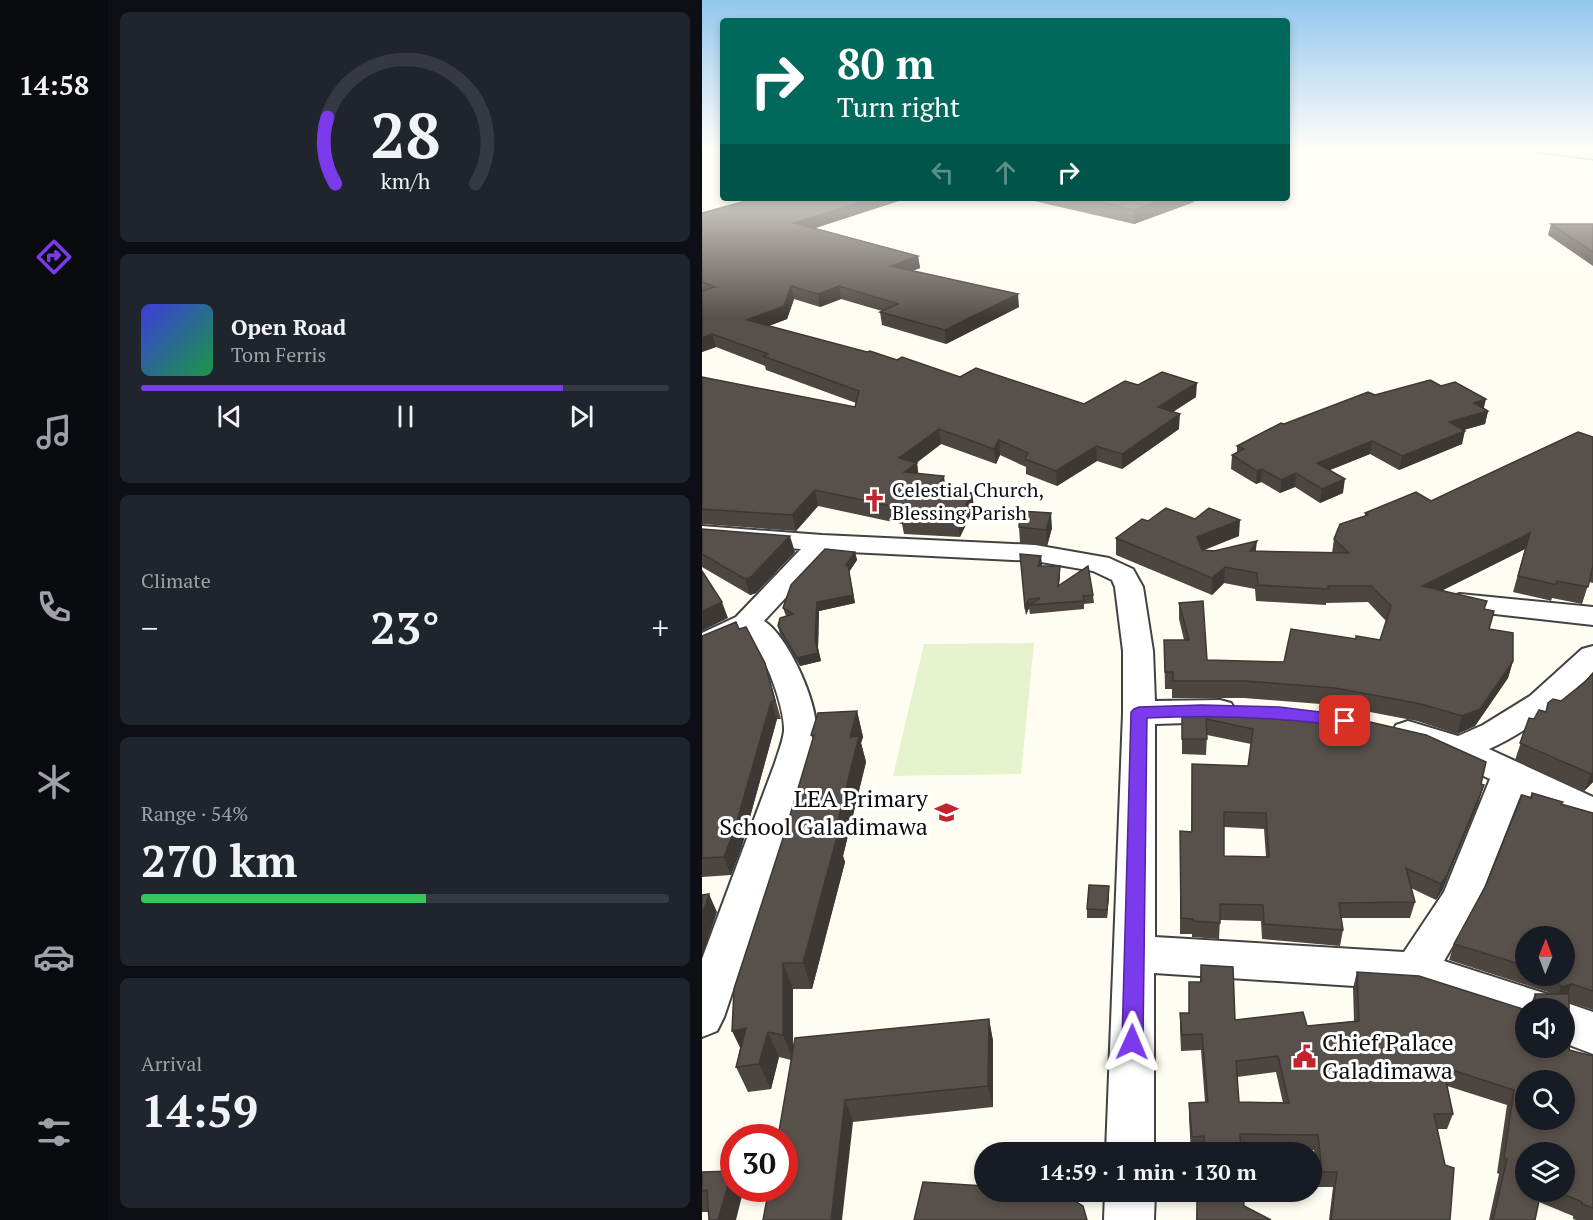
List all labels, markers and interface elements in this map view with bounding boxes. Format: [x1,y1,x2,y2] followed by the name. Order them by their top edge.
[837,35,935,91] text: 80 m
[738,42,816,120] icon: right
[19,67,89,103] text: 14:58
[837,89,960,125] text: Turn right
[370,93,440,176] text: 28
[926,156,959,189] icon: left
[989,156,1022,189] icon: ahead
[1052,156,1085,189] icon: right
[380,167,430,195] text: km/h
[33,236,75,278] icon: directions
[231,312,346,341] text: Open Road
[231,341,326,368] text: Tom Ferris
[213,400,246,433] icon: previous
[389,400,422,433] icon: pause
[565,400,598,433] icon: next
[33,411,75,453] icon: music
[892,476,1044,526] place label: Celestial Church, Blessing Parish
[861,488,887,514] church icon: Celestial Church, Blessing Parish
[141,567,211,594] text: Climate
[33,586,75,628] icon: phone
[370,597,440,657] text: 23°
[141,606,159,649] text: −
[651,606,669,649] text: +
[1319,695,1370,746] pin
[1328,704,1361,737] icon: arrive
[33,761,75,803] icon: climate
[719,782,929,842] place label: LEA Primary School Galadimawa
[141,800,248,827] text: Range · 54%
[933,800,959,826] school or university icon: LEA Primary School Galadimawa
[141,830,297,890] text: 270 km
[1515,926,1575,986] north arrow
[1515,926,1575,1202] map controls
[33,936,75,978] icon: car
[1515,998,1575,1058] button: sound
[1100,1010,1164,1074] position arrow
[1322,1026,1453,1086] place label: Chief Palace Galadimawa
[1291,1044,1317,1070] public building icon: Chief Palace Galadimawa
[141,1050,202,1077] text: Arrival
[1515,1070,1575,1130] button: search
[141,1080,258,1140] text: 14:59
[33,1111,75,1153] icon: filters
[720,1124,798,1202] speed limit sign: 30
[1515,1142,1575,1202] button: layers
[1039,1157,1257,1186] text: 14:59 · 1 min · 130 m

